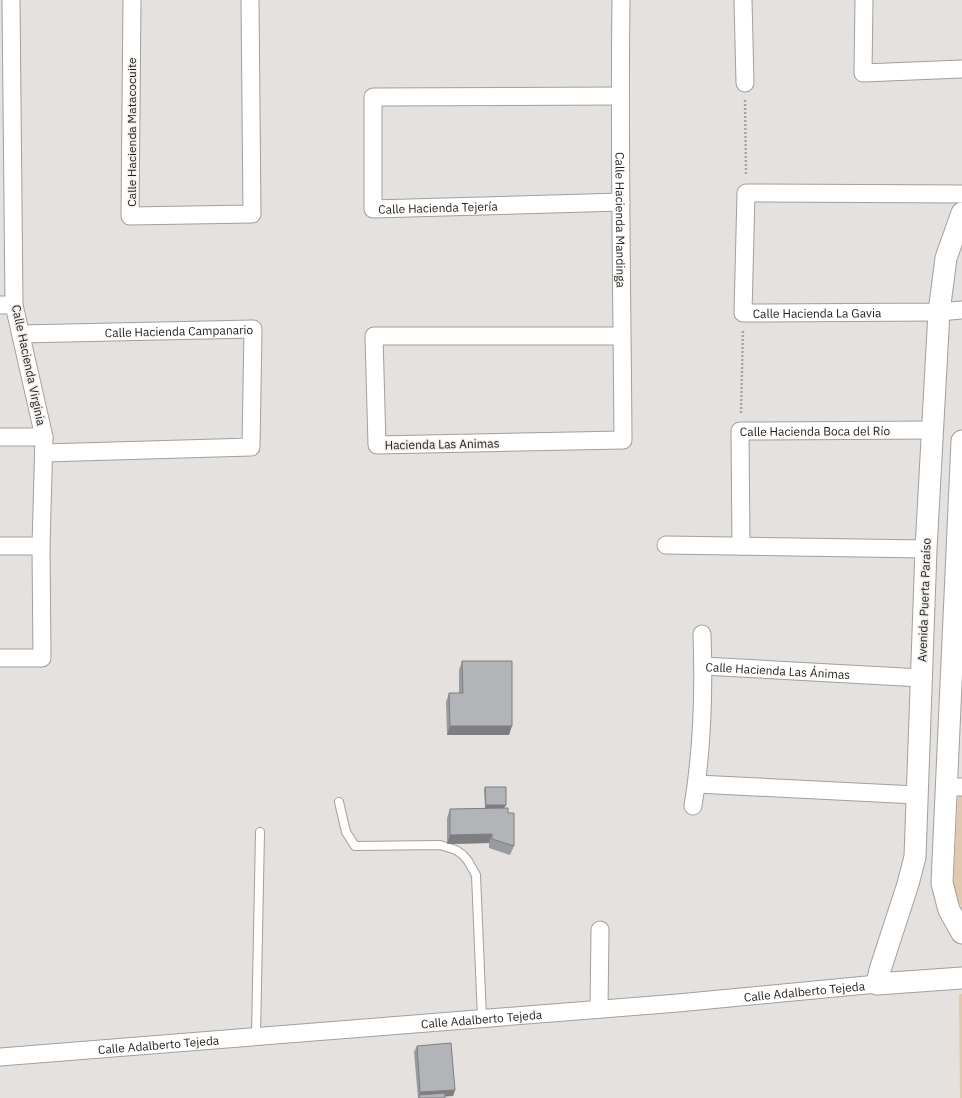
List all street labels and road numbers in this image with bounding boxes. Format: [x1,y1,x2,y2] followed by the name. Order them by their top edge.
[124,57,139,207] street label: Calle Hacienda Matacocuite
[613,152,629,289] street label: Calle Hacienda Mandinga
[378,198,499,216] street label: Calle Hacienda Tejería
[9,303,49,427] street label: Calle Hacienda Virginia
[753,305,882,320] street label: Calle Hacienda La Gavia
[105,321,254,340] street label: Calle Hacienda Campanario
[740,423,891,439] street label: Calle Hacienda Boca del Río
[384,435,500,453] street label: Hacienda Las Animas
[914,537,934,662] street label: Avenida Puerta Paraíso
[705,659,851,682] street label: Calle Hacienda Las Ánimas
[743,978,866,1004] street label: Calle Adalberto Tejeda
[420,1006,543,1031] street label: Calle Adalberto Tejeda
[97,1032,220,1057] street label: Calle Adalberto Tejeda

